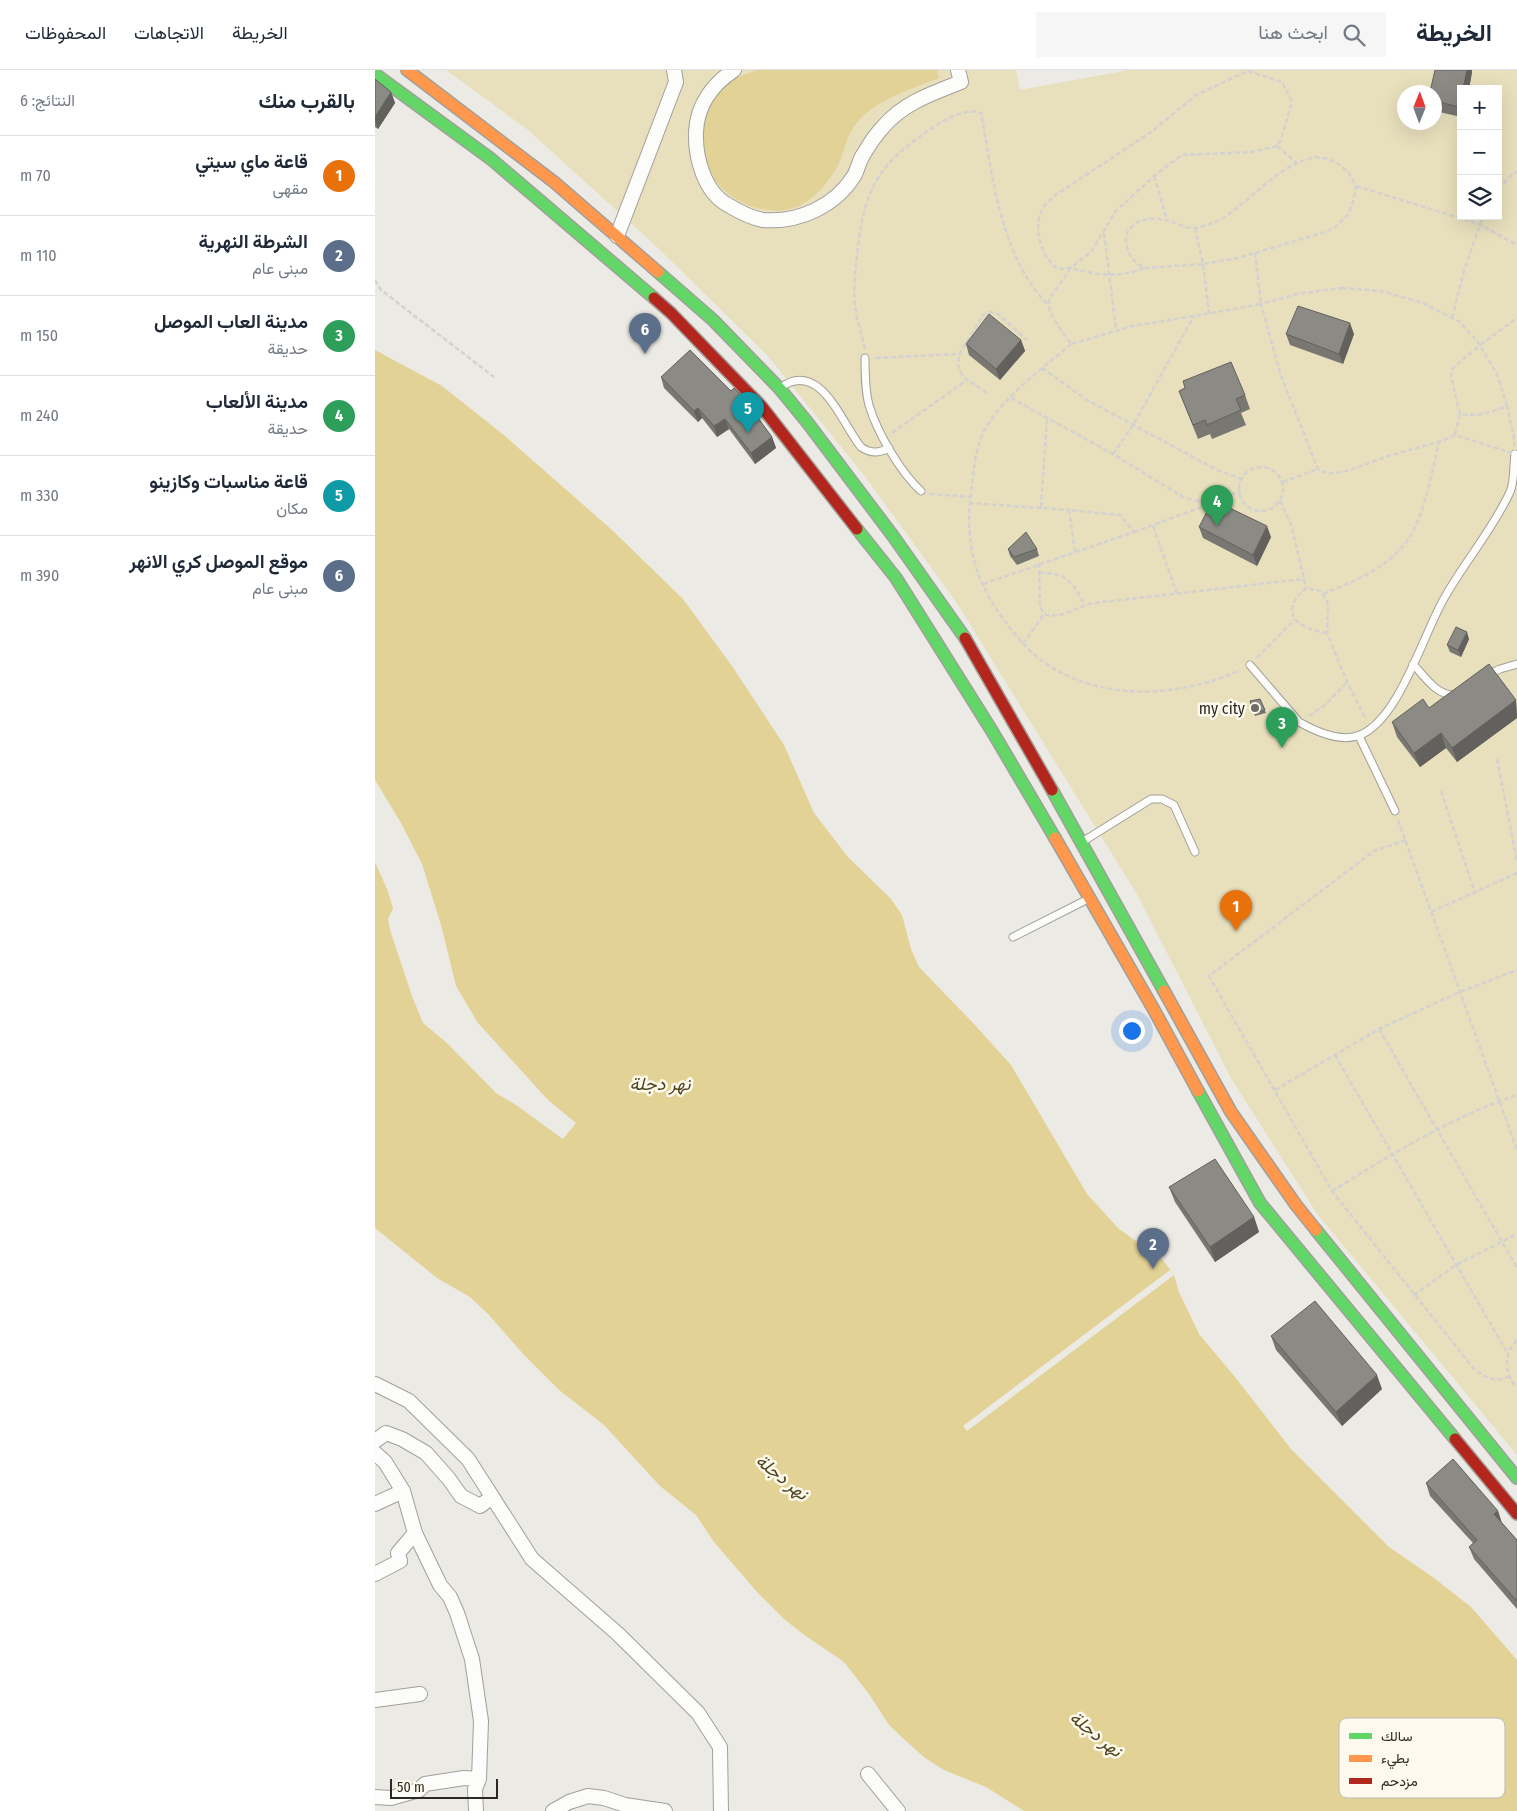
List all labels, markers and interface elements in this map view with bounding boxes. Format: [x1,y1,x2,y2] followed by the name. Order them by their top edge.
[1036,12,1386,57] search box
[1416,19,1492,47] text: الخريطة
[1258,21,1328,44] text: ابحث هنا
[1340,21,1368,49] icon: search
[25,22,106,44] text: المحفوظات
[134,22,204,44] text: الاتجاهات
[232,22,288,44] text: الخريطة
[1397,85,1442,130] north arrow
[1457,85,1502,220] map controls
[1457,85,1502,130] button: +
[258,88,355,114] text: بالقرب منك
[20,91,75,110] text: النتائج: 6
[1457,130,1502,175] button: −
[195,150,308,173] text: قاعة ماي سيتي
[20,166,51,185] text: 70 m
[336,166,342,185] text: 1
[1457,175,1502,220] button: layers
[273,179,308,198] text: مقهى
[198,230,308,253] text: الشرطة النهرية
[20,246,57,265] text: 110 m
[335,246,343,265] text: 2
[252,259,308,278] text: مبنى عام
[154,310,308,333] text: مدينة العاب الموصل
[629,313,661,354] pin: 6
[20,326,58,345] text: 150 m
[335,326,343,345] text: 3
[268,339,308,358] text: حديقة
[206,390,308,413] text: مدينة الألعاب
[732,392,764,433] pin: 5
[20,406,59,425] text: 240 m
[335,406,343,425] text: 4
[268,419,308,438] text: حديقة
[149,470,308,493] text: قاعة مناسبات وكازينو
[1201,485,1233,526] pin: 4
[20,486,59,505] text: 330 m
[335,486,343,505] text: 5
[276,499,308,518] text: مكان
[129,550,308,573] text: موقع الموصل كري الانهر
[20,566,59,585] text: 390 m
[335,566,343,585] text: 6
[252,579,308,598] text: مبنى عام
[1199,699,1246,718] place label: my city
[1249,702,1261,714] marker: my city
[1266,707,1298,748] pin: 3
[1220,890,1252,931] pin: 1
[1119,1018,1145,1044] your location
[630,1073,691,1095] water label: نهر دجلة
[1137,1228,1169,1269] pin: 2
[751,1449,813,1505] water label: نهر دجلة
[1065,1706,1127,1762] water label: نهر دجلة
[1339,1718,1505,1798] legend
[1381,1728,1412,1745] text: سالك
[1381,1750,1409,1770] text: بطيء
[1381,1773,1418,1790] text: مزدحم
[390,1776,497,1799] scale bar
[397,1779,425,1796] text: 50 m

